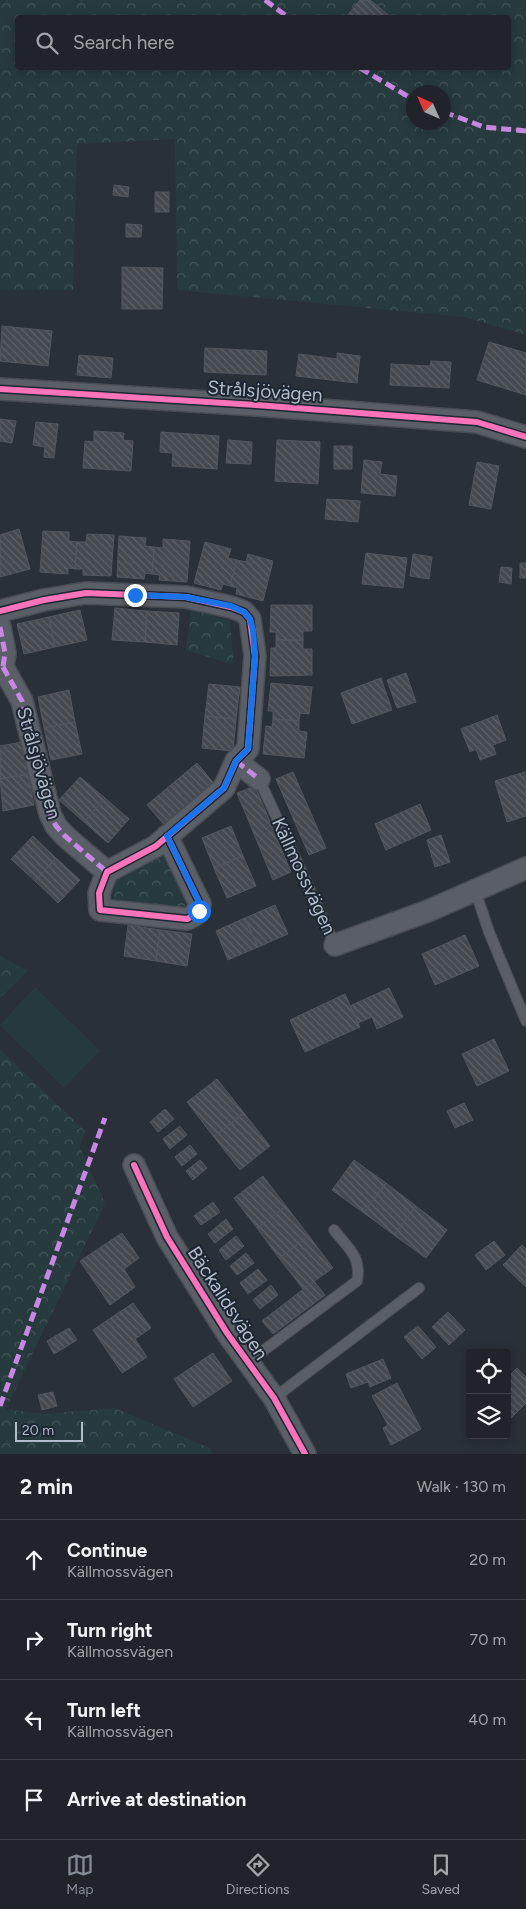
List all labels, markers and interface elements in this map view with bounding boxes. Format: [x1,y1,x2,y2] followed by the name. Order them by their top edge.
[15,15,511,70] search box
[33,29,61,57] icon: search
[73,31,175,54] text: Search here
[406,85,451,130] north arrow
[207,375,323,407] street label: Strålsjövägen
[124,584,147,607] route end
[12,704,66,822] street label: Strålsjövägen
[267,814,341,938] street label: Källmossvägen
[188,900,211,923] route start
[183,1242,273,1364] street label: Bäckalidsvägen
[466,1349,511,1439] map controls
[466,1349,511,1394] button: locate
[466,1394,511,1439] button: layers
[15,1419,82,1442] scale bar
[22,1422,54,1439] text: 20 m
[20,1474,73,1499] text: 2 min
[417,1477,506,1496] text: Walk · 130 m
[67,1539,147,1562] text: Continue
[20,1546,48,1574] icon: ahead
[469,1550,506,1569] text: 20 m
[67,1562,173,1581] text: Källmossvägen
[67,1619,153,1642] text: Turn right
[20,1626,48,1654] icon: right
[470,1630,506,1649] text: 70 m
[67,1642,173,1661] text: Källmossvägen
[67,1699,141,1722] text: Turn left
[20,1706,48,1734] icon: left
[468,1710,506,1729] text: 40 m
[67,1722,173,1741] text: Källmossvägen
[20,1786,48,1814] icon: arrive
[67,1788,246,1811] text: Arrive at destination
[66,1851,94,1898] tab: Map
[226,1851,290,1898] tab: Directions
[421,1851,460,1898] tab: Saved

